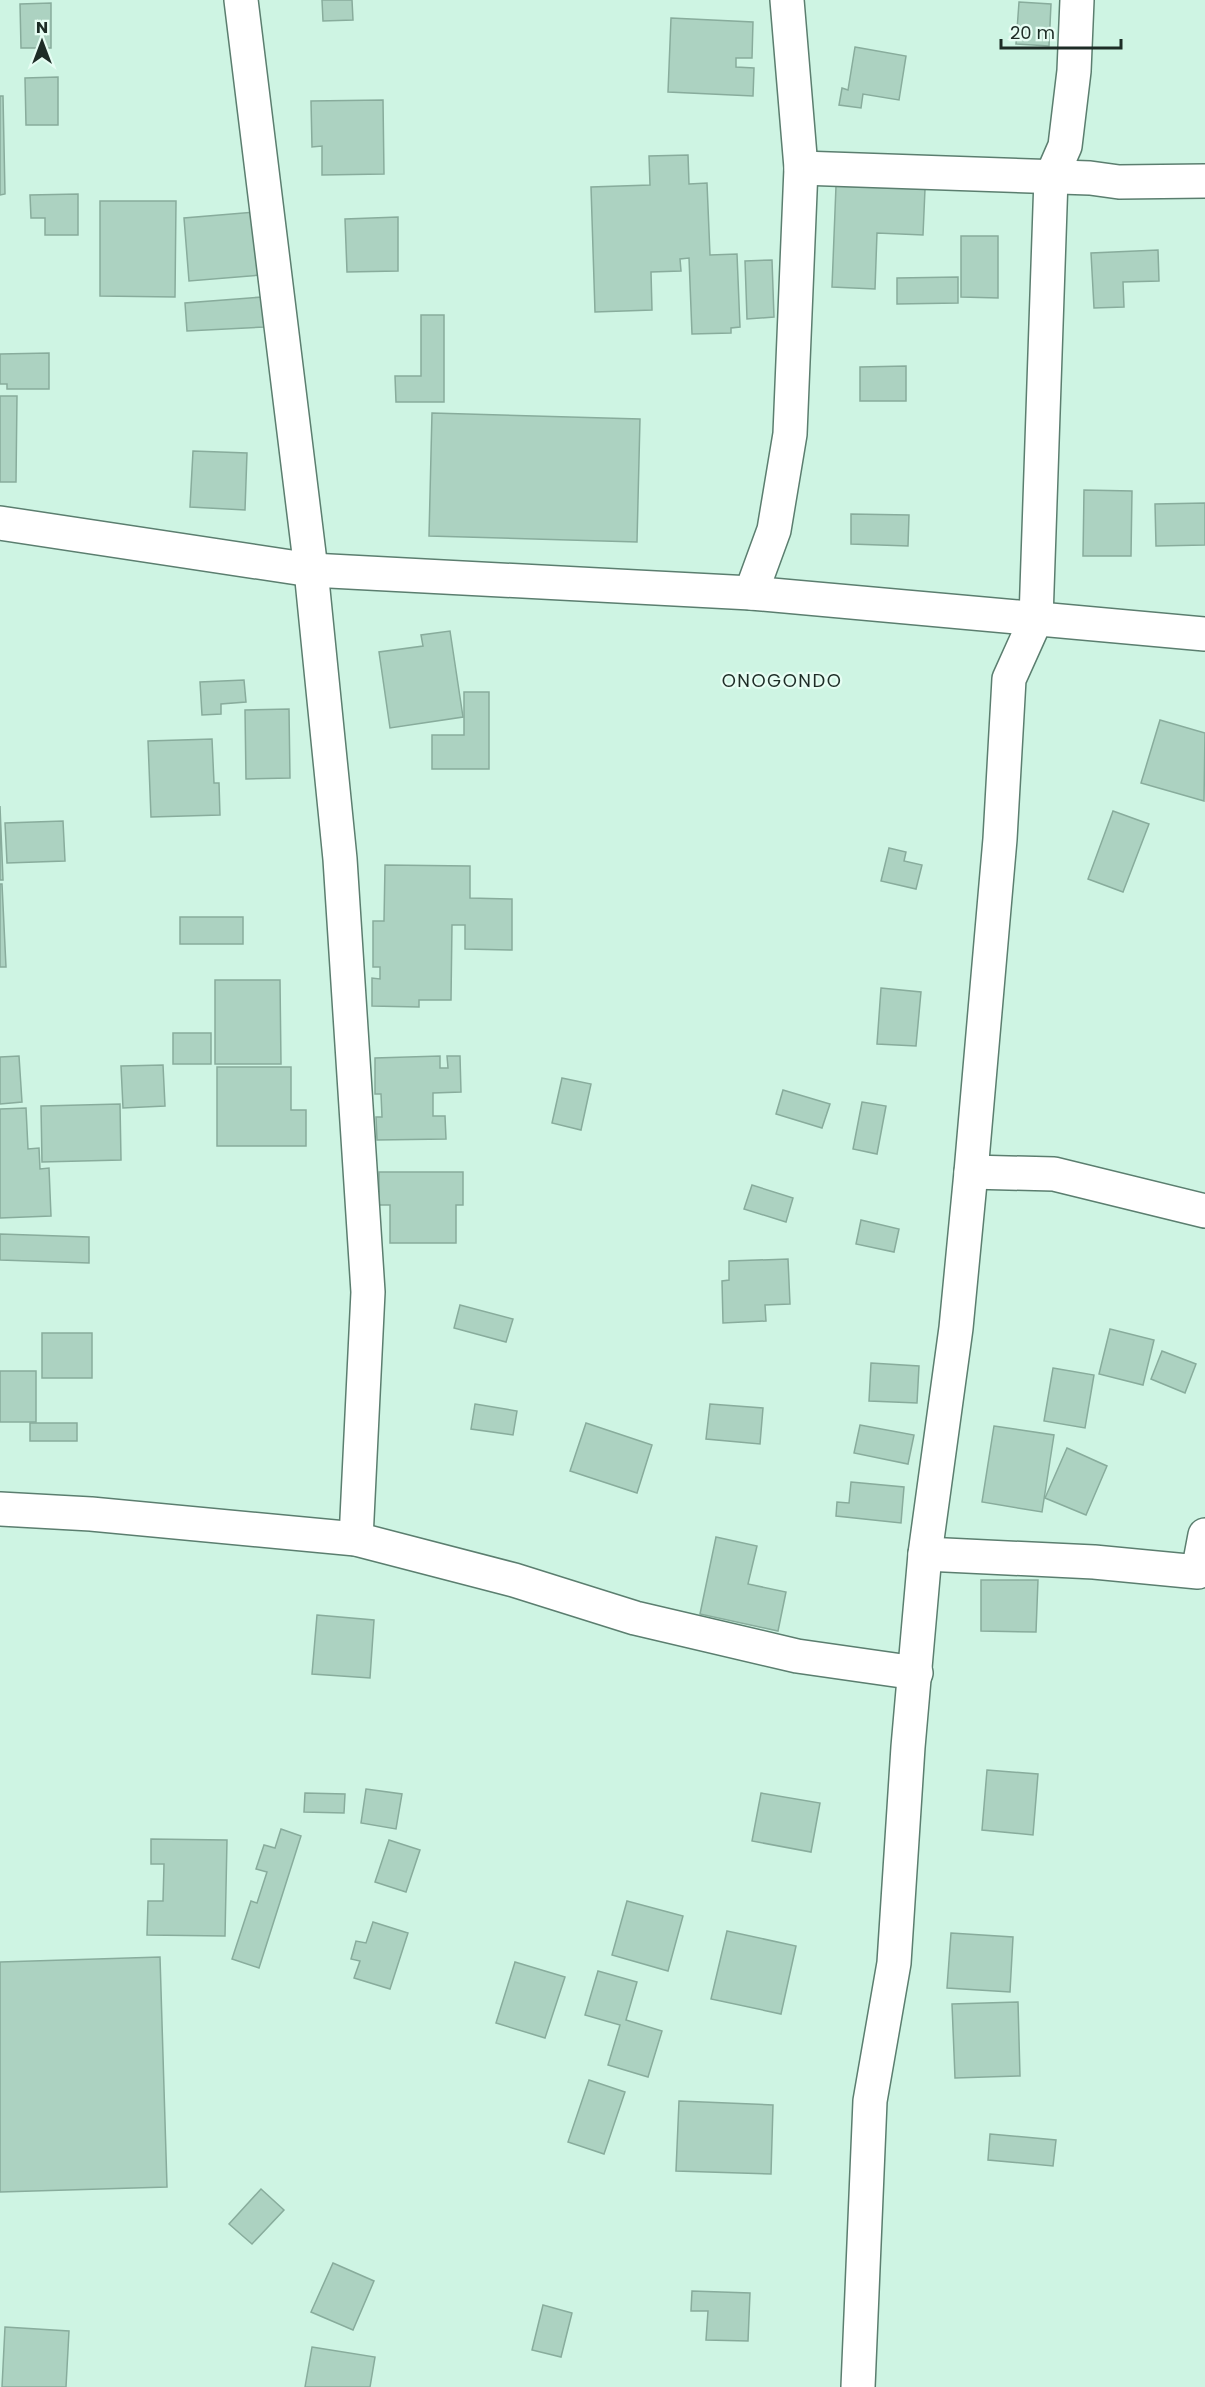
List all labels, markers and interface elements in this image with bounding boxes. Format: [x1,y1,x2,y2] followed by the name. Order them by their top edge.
[12,12,72,72] north arrow
[1001,12,1121,50] scale bar
[36,16,48,39] text: N
[1010,20,1055,45] text: 20 m
[722,668,842,693] district label: ONOGONDO

